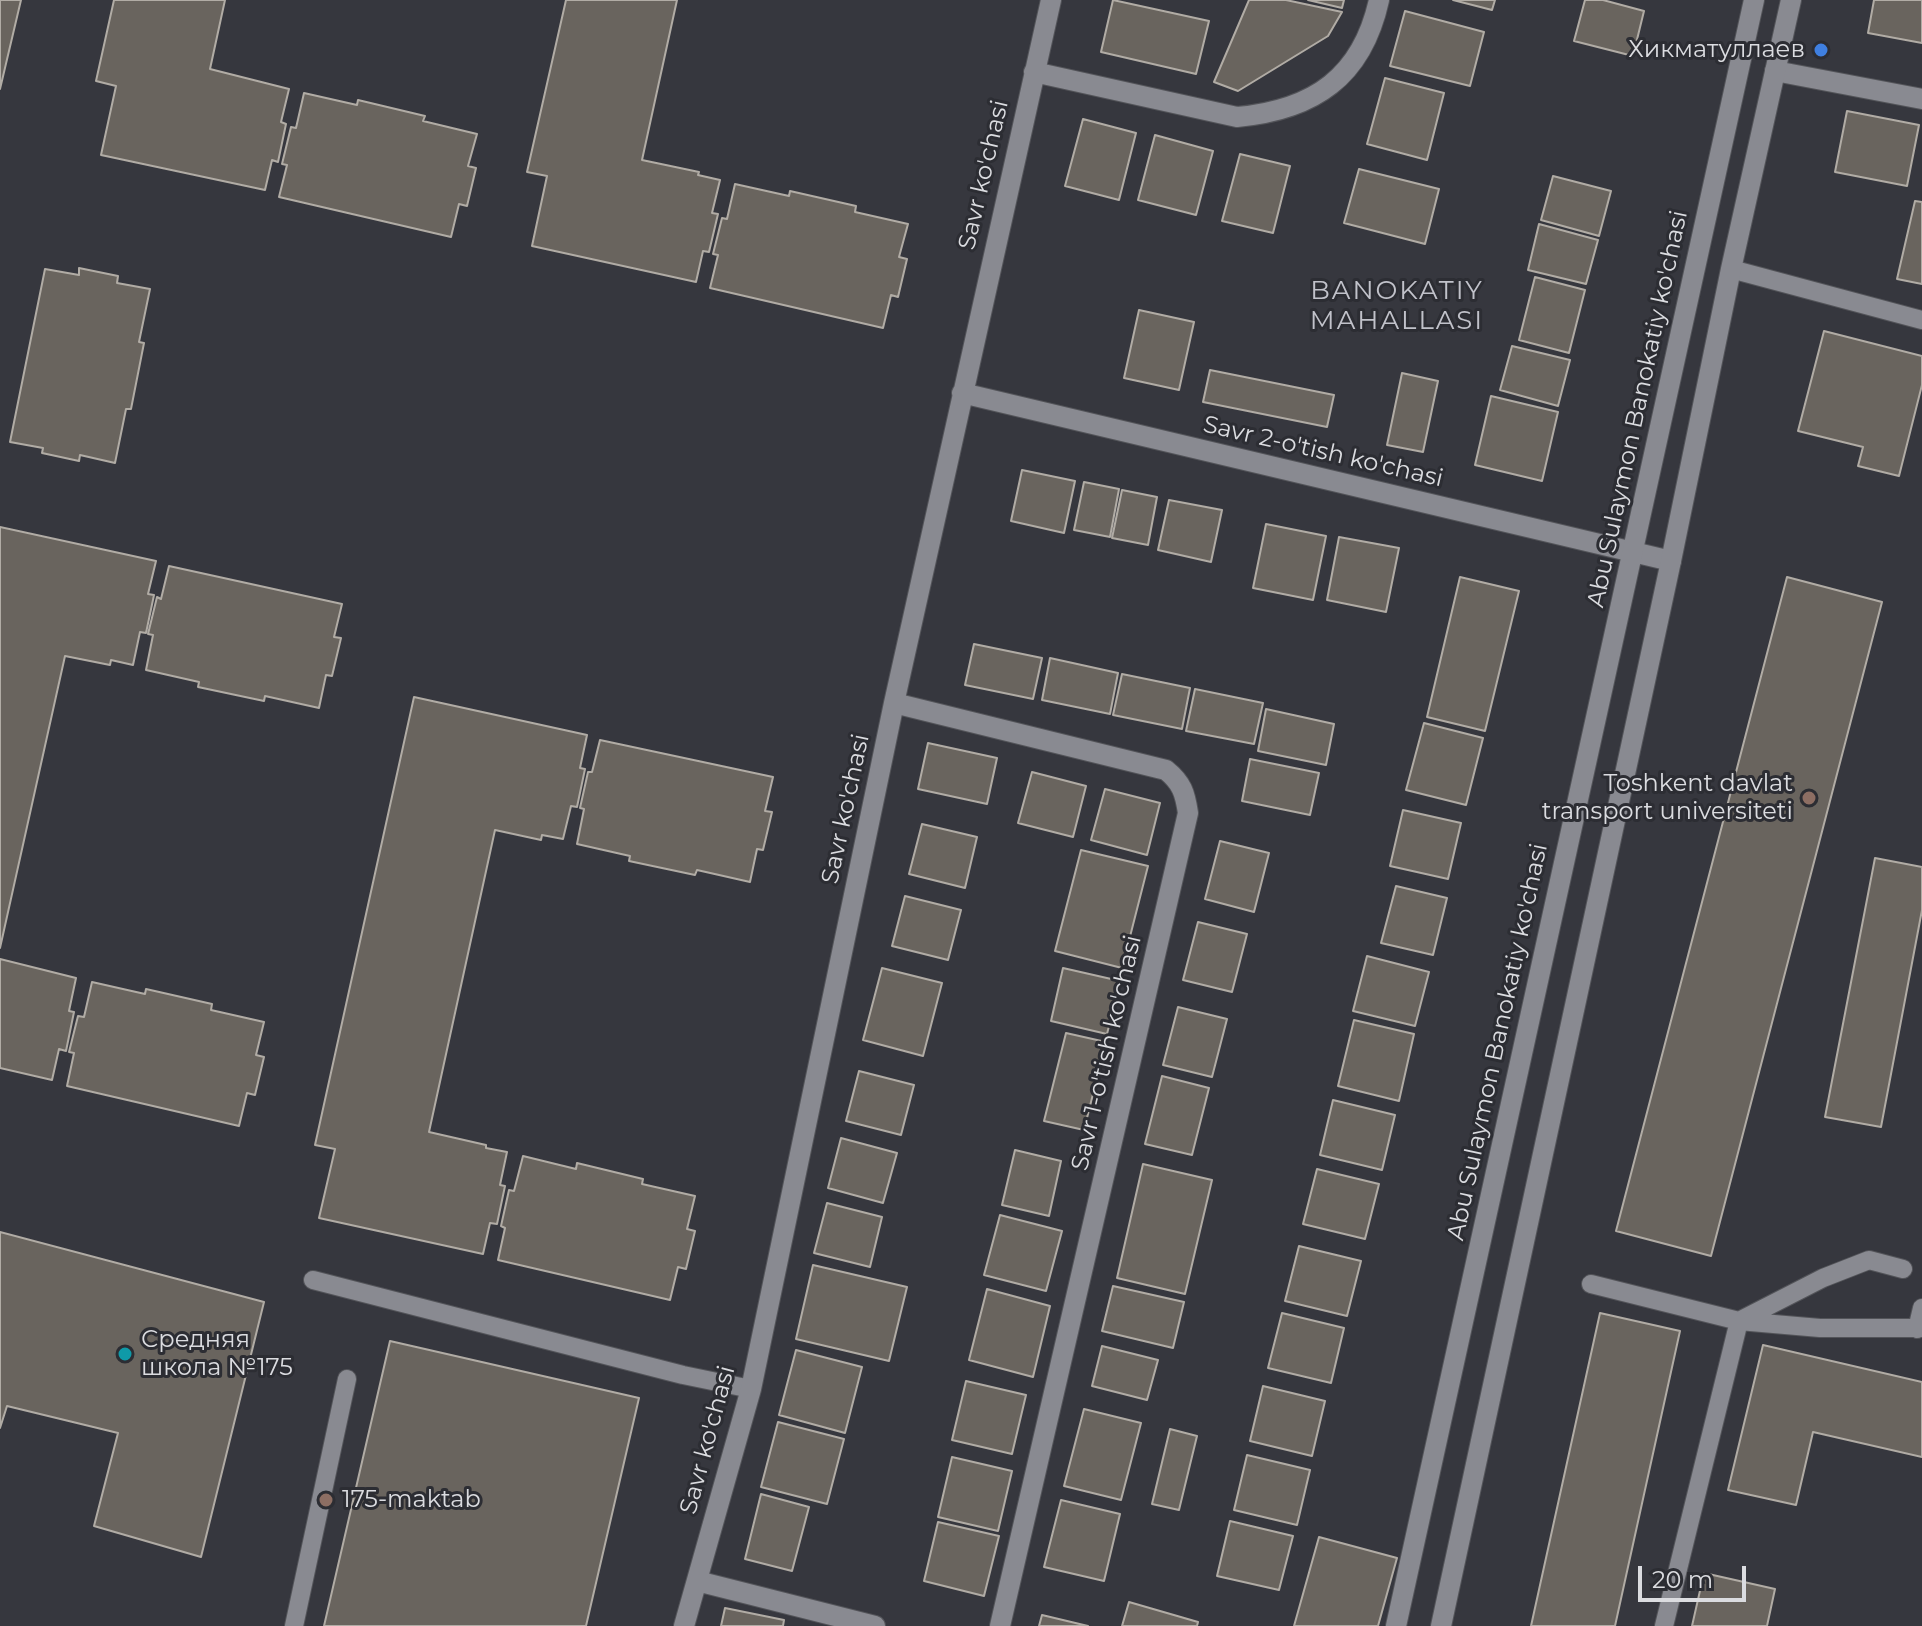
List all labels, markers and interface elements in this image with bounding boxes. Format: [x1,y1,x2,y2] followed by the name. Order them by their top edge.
[1628,36,1805,64] place label: Хикматуллаев
[1812,41,1830,59] marker: Хикматуллаев
[953,97,1015,253] street label: Savr ko'chasi
[1582,208,1694,610] street label: Abu Sulaymon Banokatiy ko'chasi
[1310,275,1484,336] district label: BANOKATIY MAHALLASI
[1200,410,1446,494] street label: Savr 2-o'tish ko'chasi
[816,731,876,887] street label: Savr ko'chasi
[1542,770,1793,826] place label: Toshkent davlat transport universiteti
[1800,789,1818,807] marker: Toshkent davlat transport universiteti
[1442,841,1554,1243] street label: Abu Sulaymon Banokatiy ko'chasi
[1066,933,1148,1173] street label: Savr 1-o'tish ko'chasi
[141,1326,293,1382] place label: Средняя школа №175
[116,1345,134,1363] marker: Средняя школа №175
[674,1363,742,1517] street label: Savr ko'chasi
[342,1486,481,1514] place label: 175-maktab
[317,1491,335,1509] marker: 175-maktab
[1642,1550,1750,1600] scale bar
[1652,1565,1713,1594] text: 20 m

